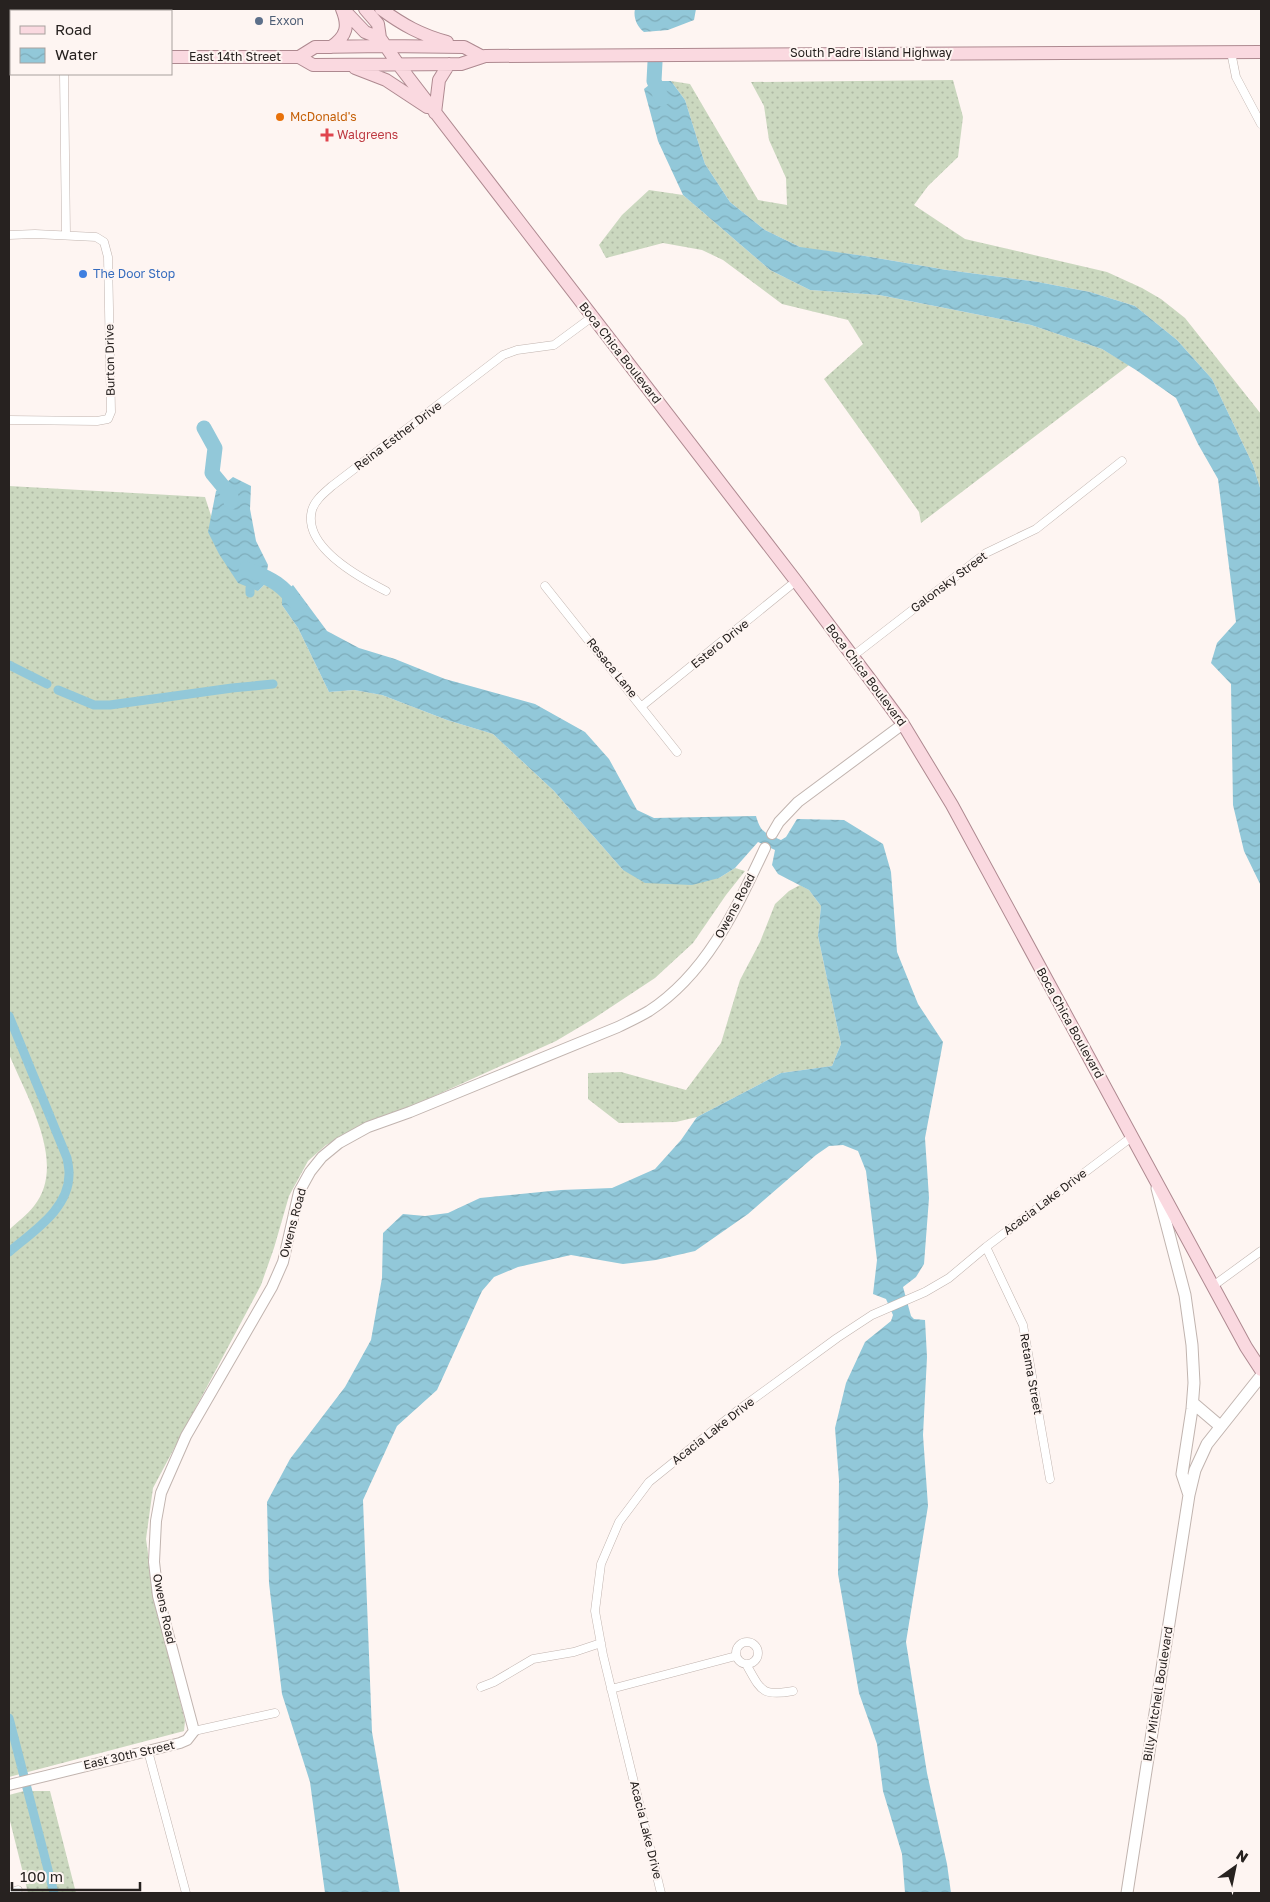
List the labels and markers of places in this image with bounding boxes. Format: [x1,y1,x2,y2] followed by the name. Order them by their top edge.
[269,13,304,28] place label: Exxon
[253,15,265,27] marker: Exxon
[290,109,357,124] place label: McDonald's
[274,111,286,123] marker: McDonald's
[337,127,398,142] place label: Walgreens
[321,129,333,141] marker: Walgreens
[93,266,175,281] place label: The Door Stop
[77,268,89,280] marker: The Door Stop

